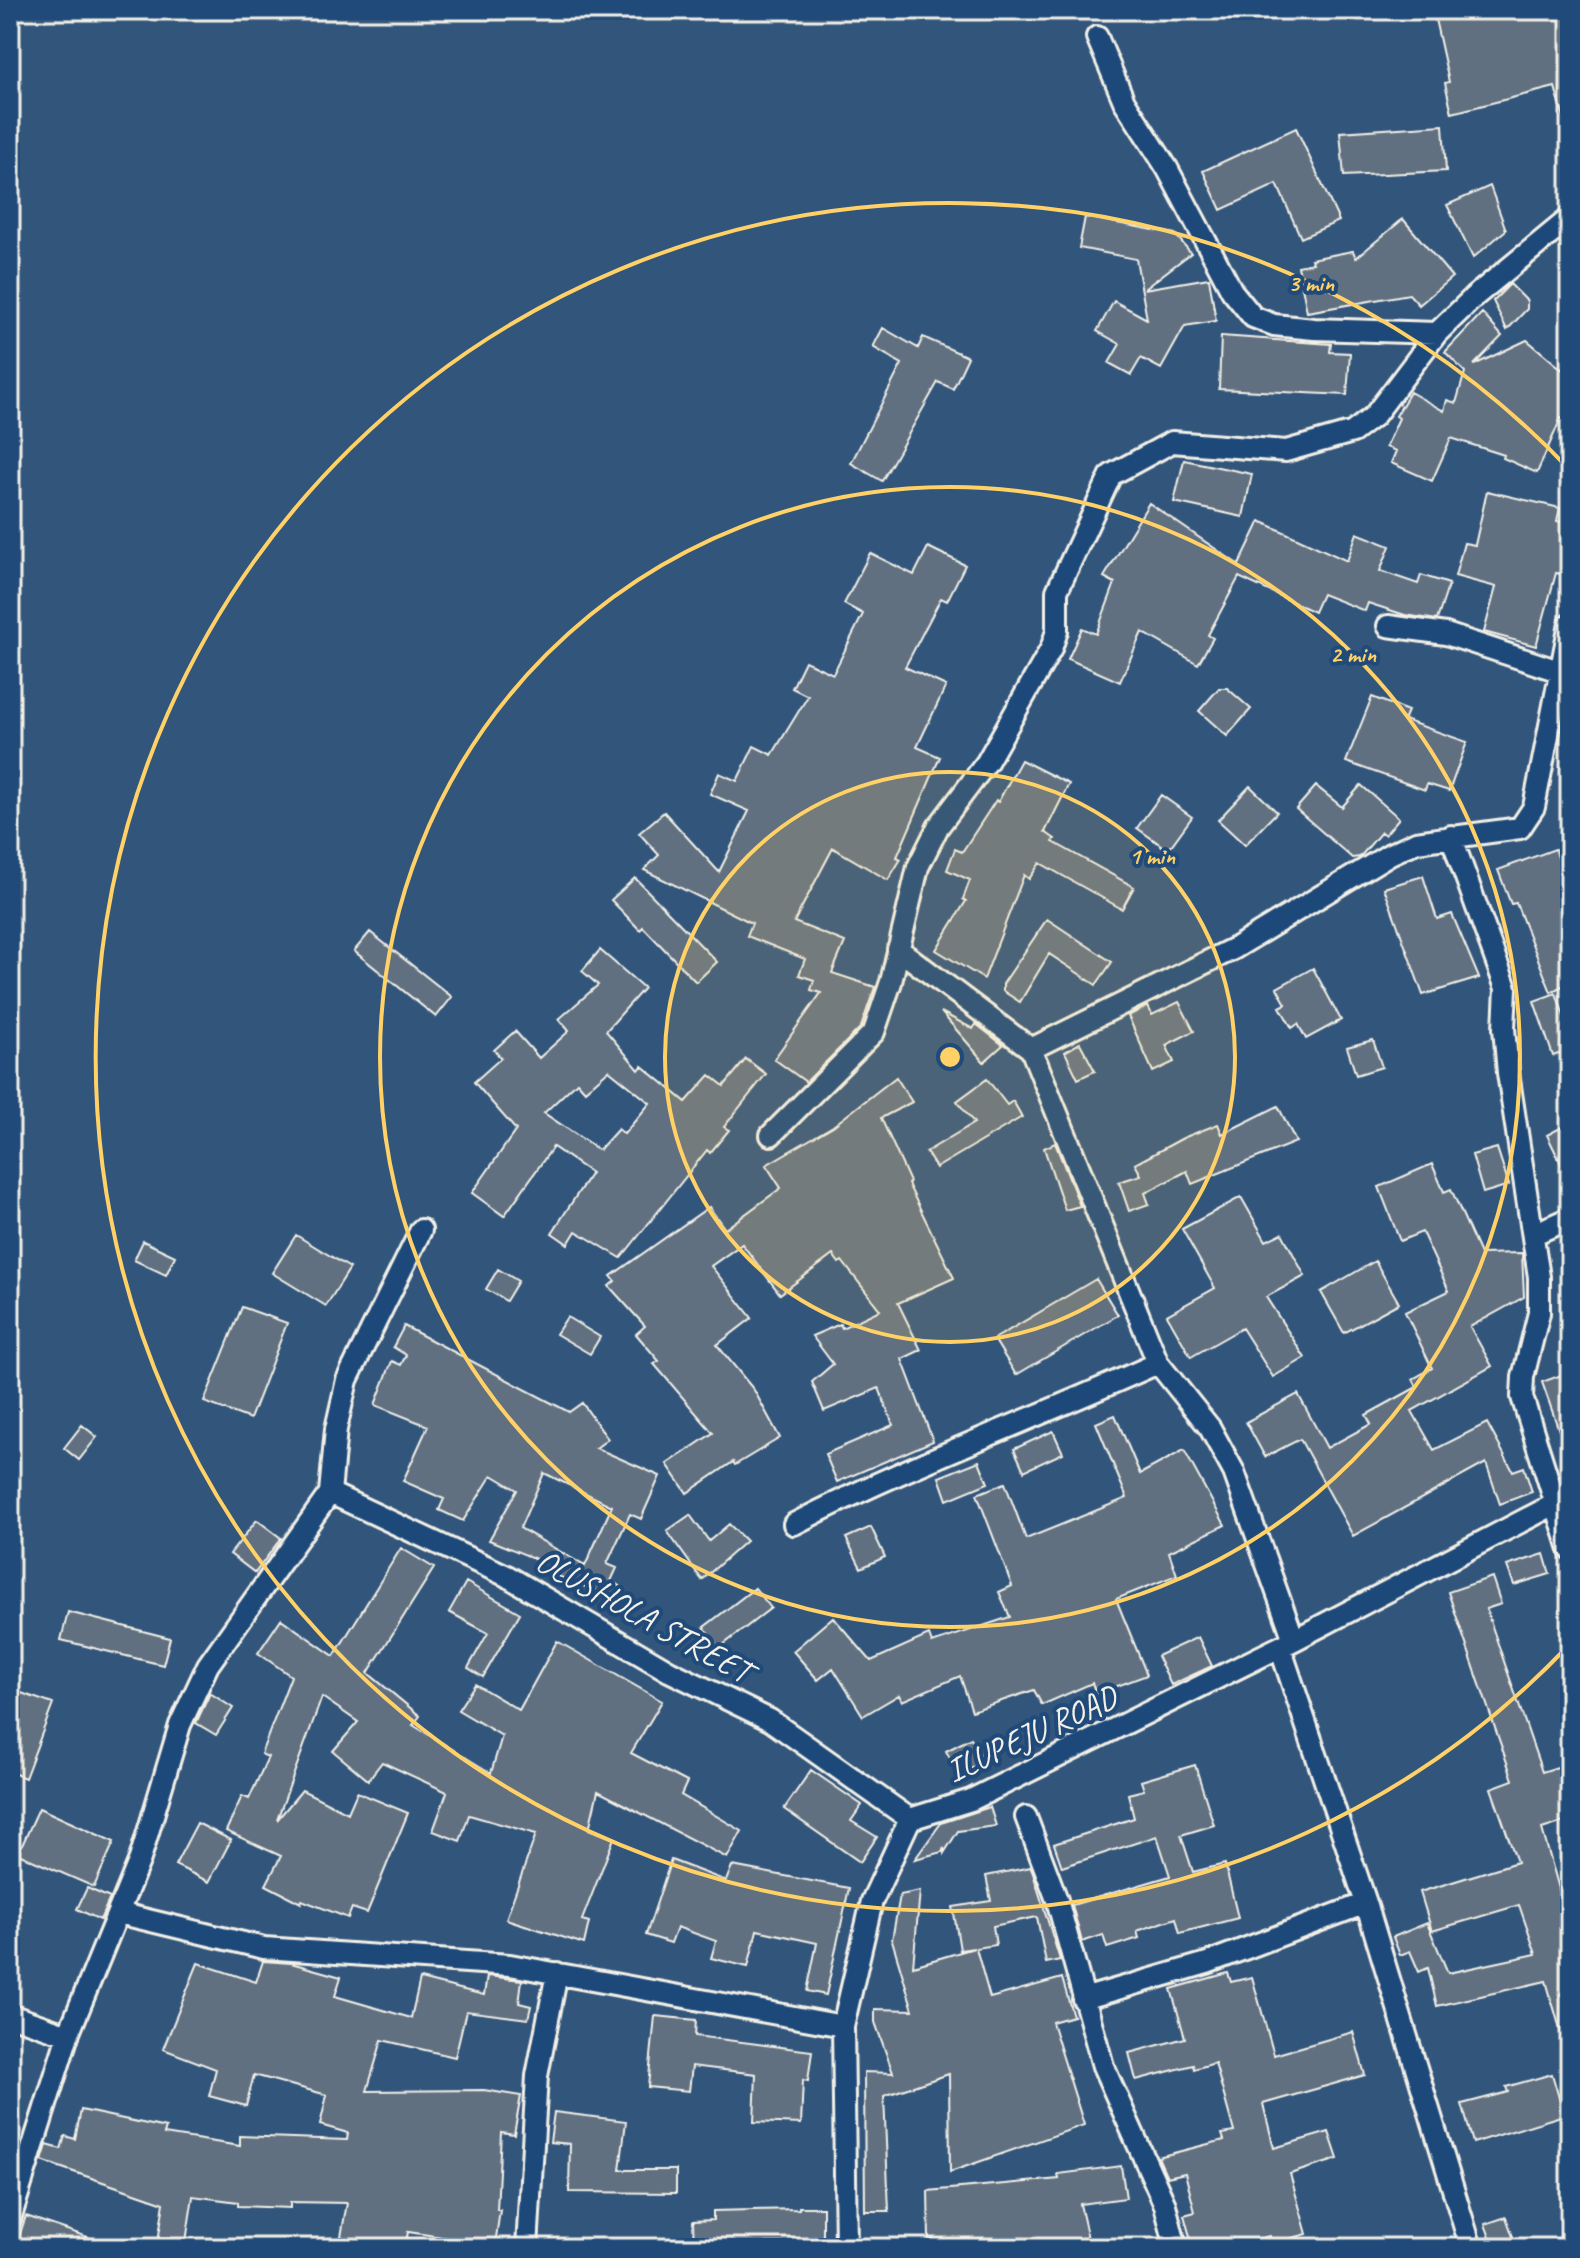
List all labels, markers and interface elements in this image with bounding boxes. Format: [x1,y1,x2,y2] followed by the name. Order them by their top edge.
[1288,268,1335,298] text: 3 min
[1330,639,1377,669] text: 2 min
[1129,841,1176,871] text: 1 min
[936,1043,964,1071] centre of rings
[529,1539,766,1696] street label: OLUSHOLA STREET
[939,1674,1126,1792] street label: ILUPEJU ROAD

